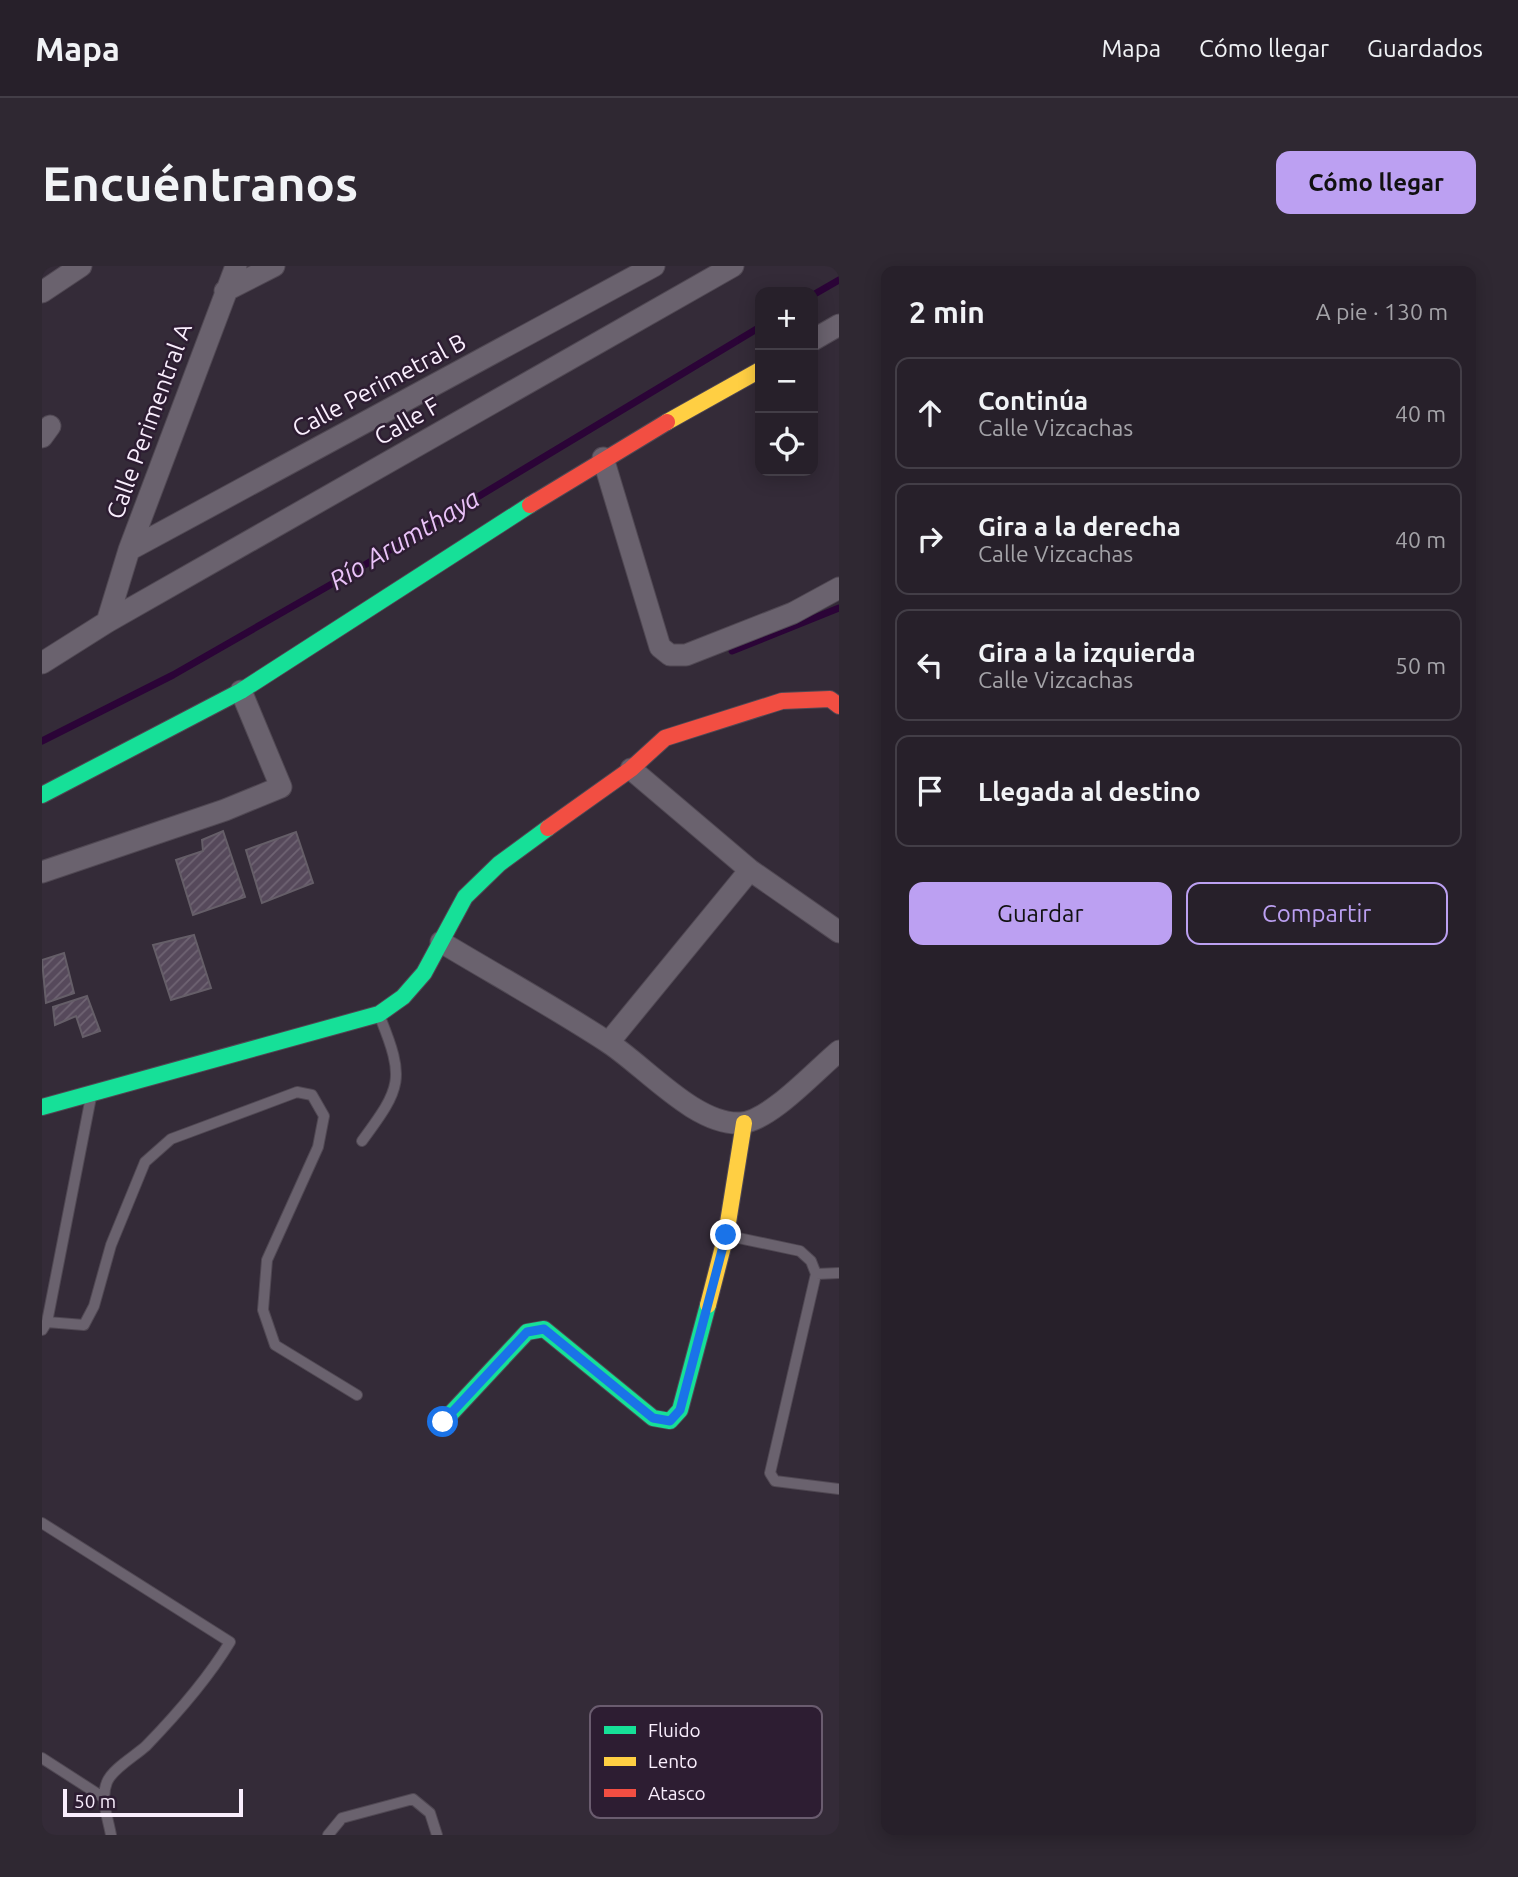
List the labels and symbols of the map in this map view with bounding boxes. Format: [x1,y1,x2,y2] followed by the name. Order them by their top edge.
[101,319,197,523] street label: Calle Perimentral A
[288,328,470,442] street label: Calle Perimetral B
[369,392,445,450] street label: Calle F
[324,483,484,595] water label: Río Arumthaya
[710,1219,741,1250] route end
[427,1406,458,1437] route start
[590,1706,822,1818] legend
[648,1719,701,1741] text: Fluido
[648,1750,698,1772] text: Lento
[648,1782,706,1804] text: Atasco
[63,1786,243,1818] scale bar

